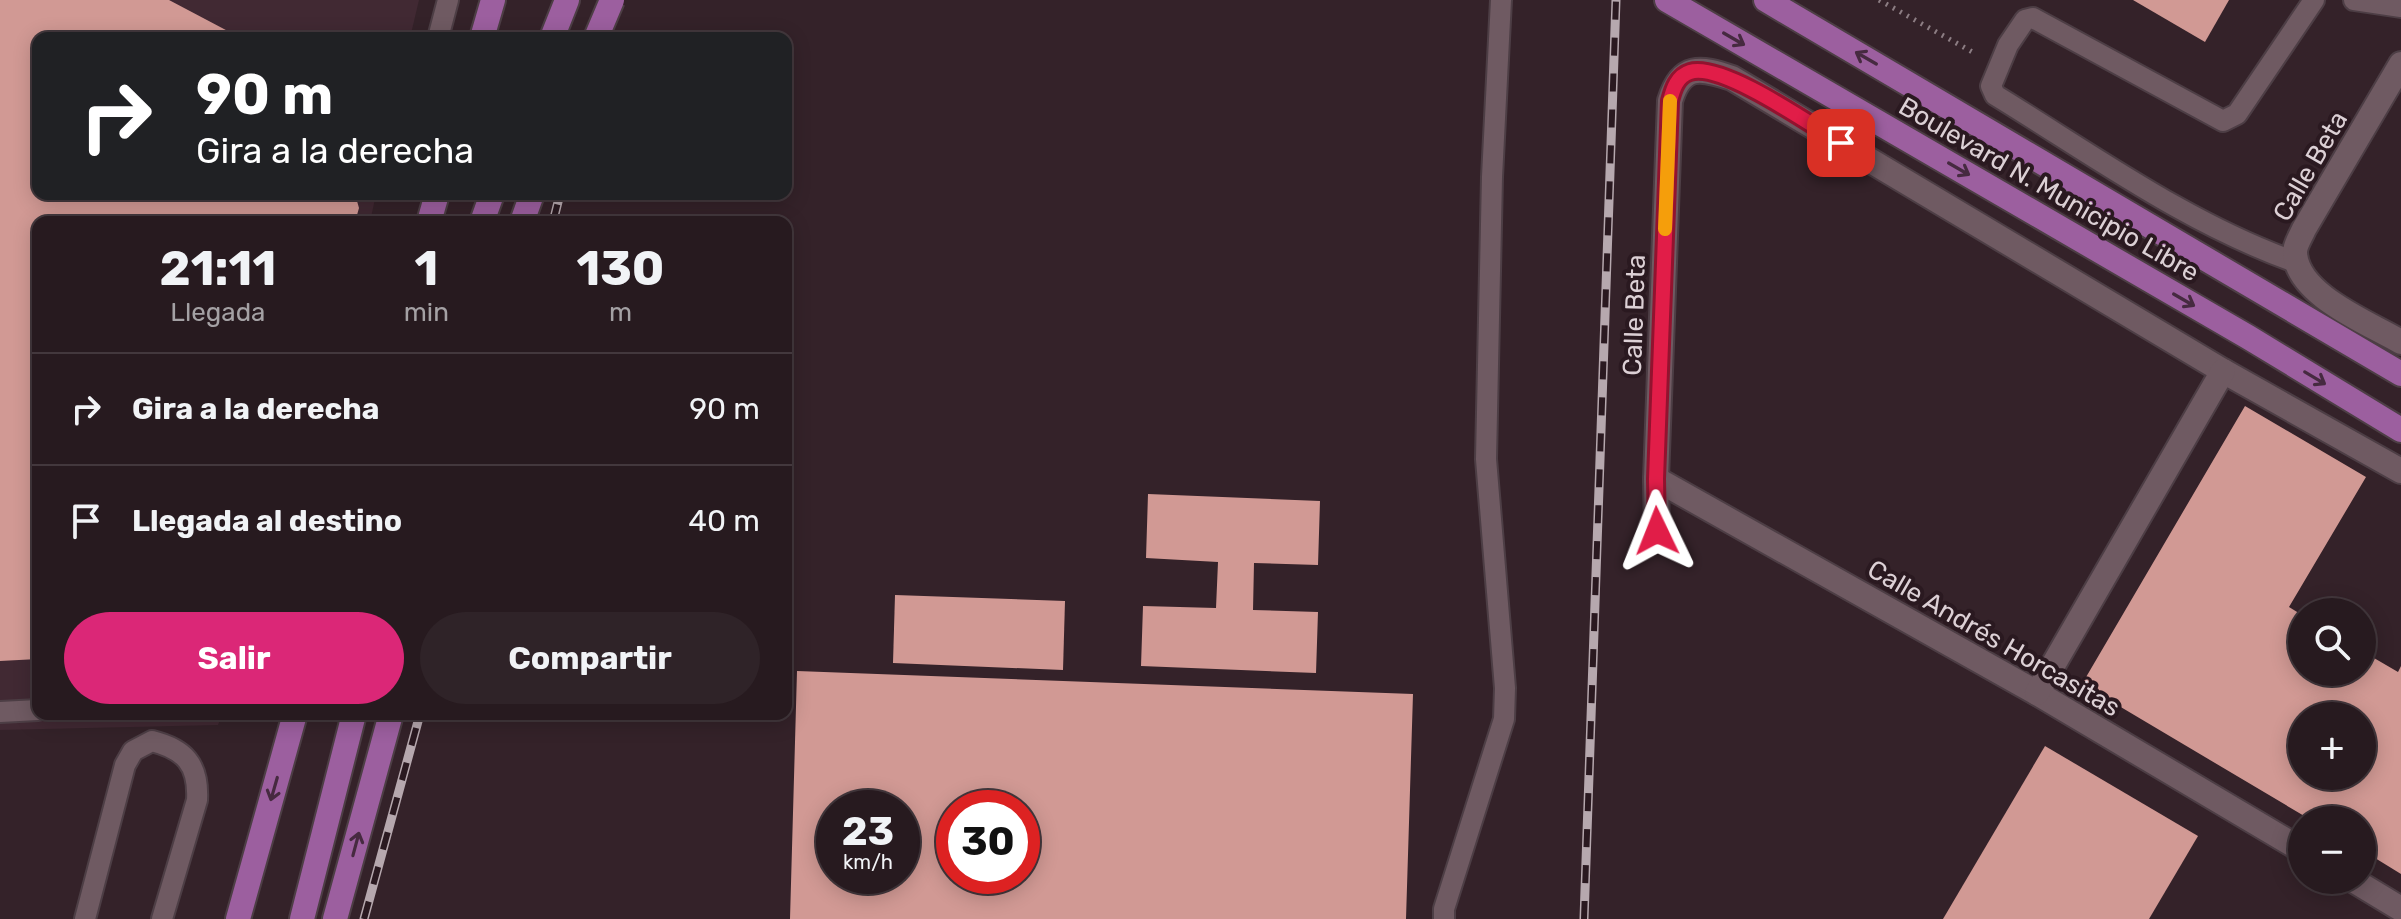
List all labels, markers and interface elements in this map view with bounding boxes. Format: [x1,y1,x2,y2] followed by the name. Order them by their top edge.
[1722,31,1745,47] one-way arrow
[1855,50,1878,66] one-way arrow
[196,62,333,128] text: 90 m
[64,64,168,168] icon: right
[1893,91,2204,288] street label: Boulevard N. Municipio Libre
[2267,106,2354,227] street label: Calle Beta
[1807,109,1875,177] pin
[1819,121,1863,165] icon: arrive
[196,129,474,172] text: Gira a la derecha
[1947,161,1970,177] one-way arrow
[159,240,276,297] text: 21:11
[414,240,438,297] text: 1
[576,240,665,297] text: 130
[1617,254,1652,376] street label: Calle Beta
[2172,292,2195,308] one-way arrow
[170,297,265,328] text: Llegada
[404,297,449,328] text: min
[609,297,632,328] text: m
[2303,370,2326,386] one-way arrow
[64,387,108,431] icon: right
[132,391,379,427] text: Gira a la derecha
[689,391,760,427] text: 90 m
[1615,489,1699,573] position arrow
[64,499,108,543] icon: arrive
[132,503,402,539] text: Llegada al destino
[688,503,760,539] text: 40 m
[1862,553,2125,723] street label: Calle Andrés Horcasitas
[2288,598,2376,894] map controls
[2288,598,2376,686] button: search
[64,612,404,704] button: Salir
[420,612,760,704] button: Compartir
[2288,702,2376,790] button: +
[266,776,281,802] one-way arrow
[936,790,1040,894] speed limit sign: 30
[2288,806,2376,894] button: −
[842,808,894,855] text: 23
[349,831,364,857] one-way arrow
[843,850,893,874] text: km/h

